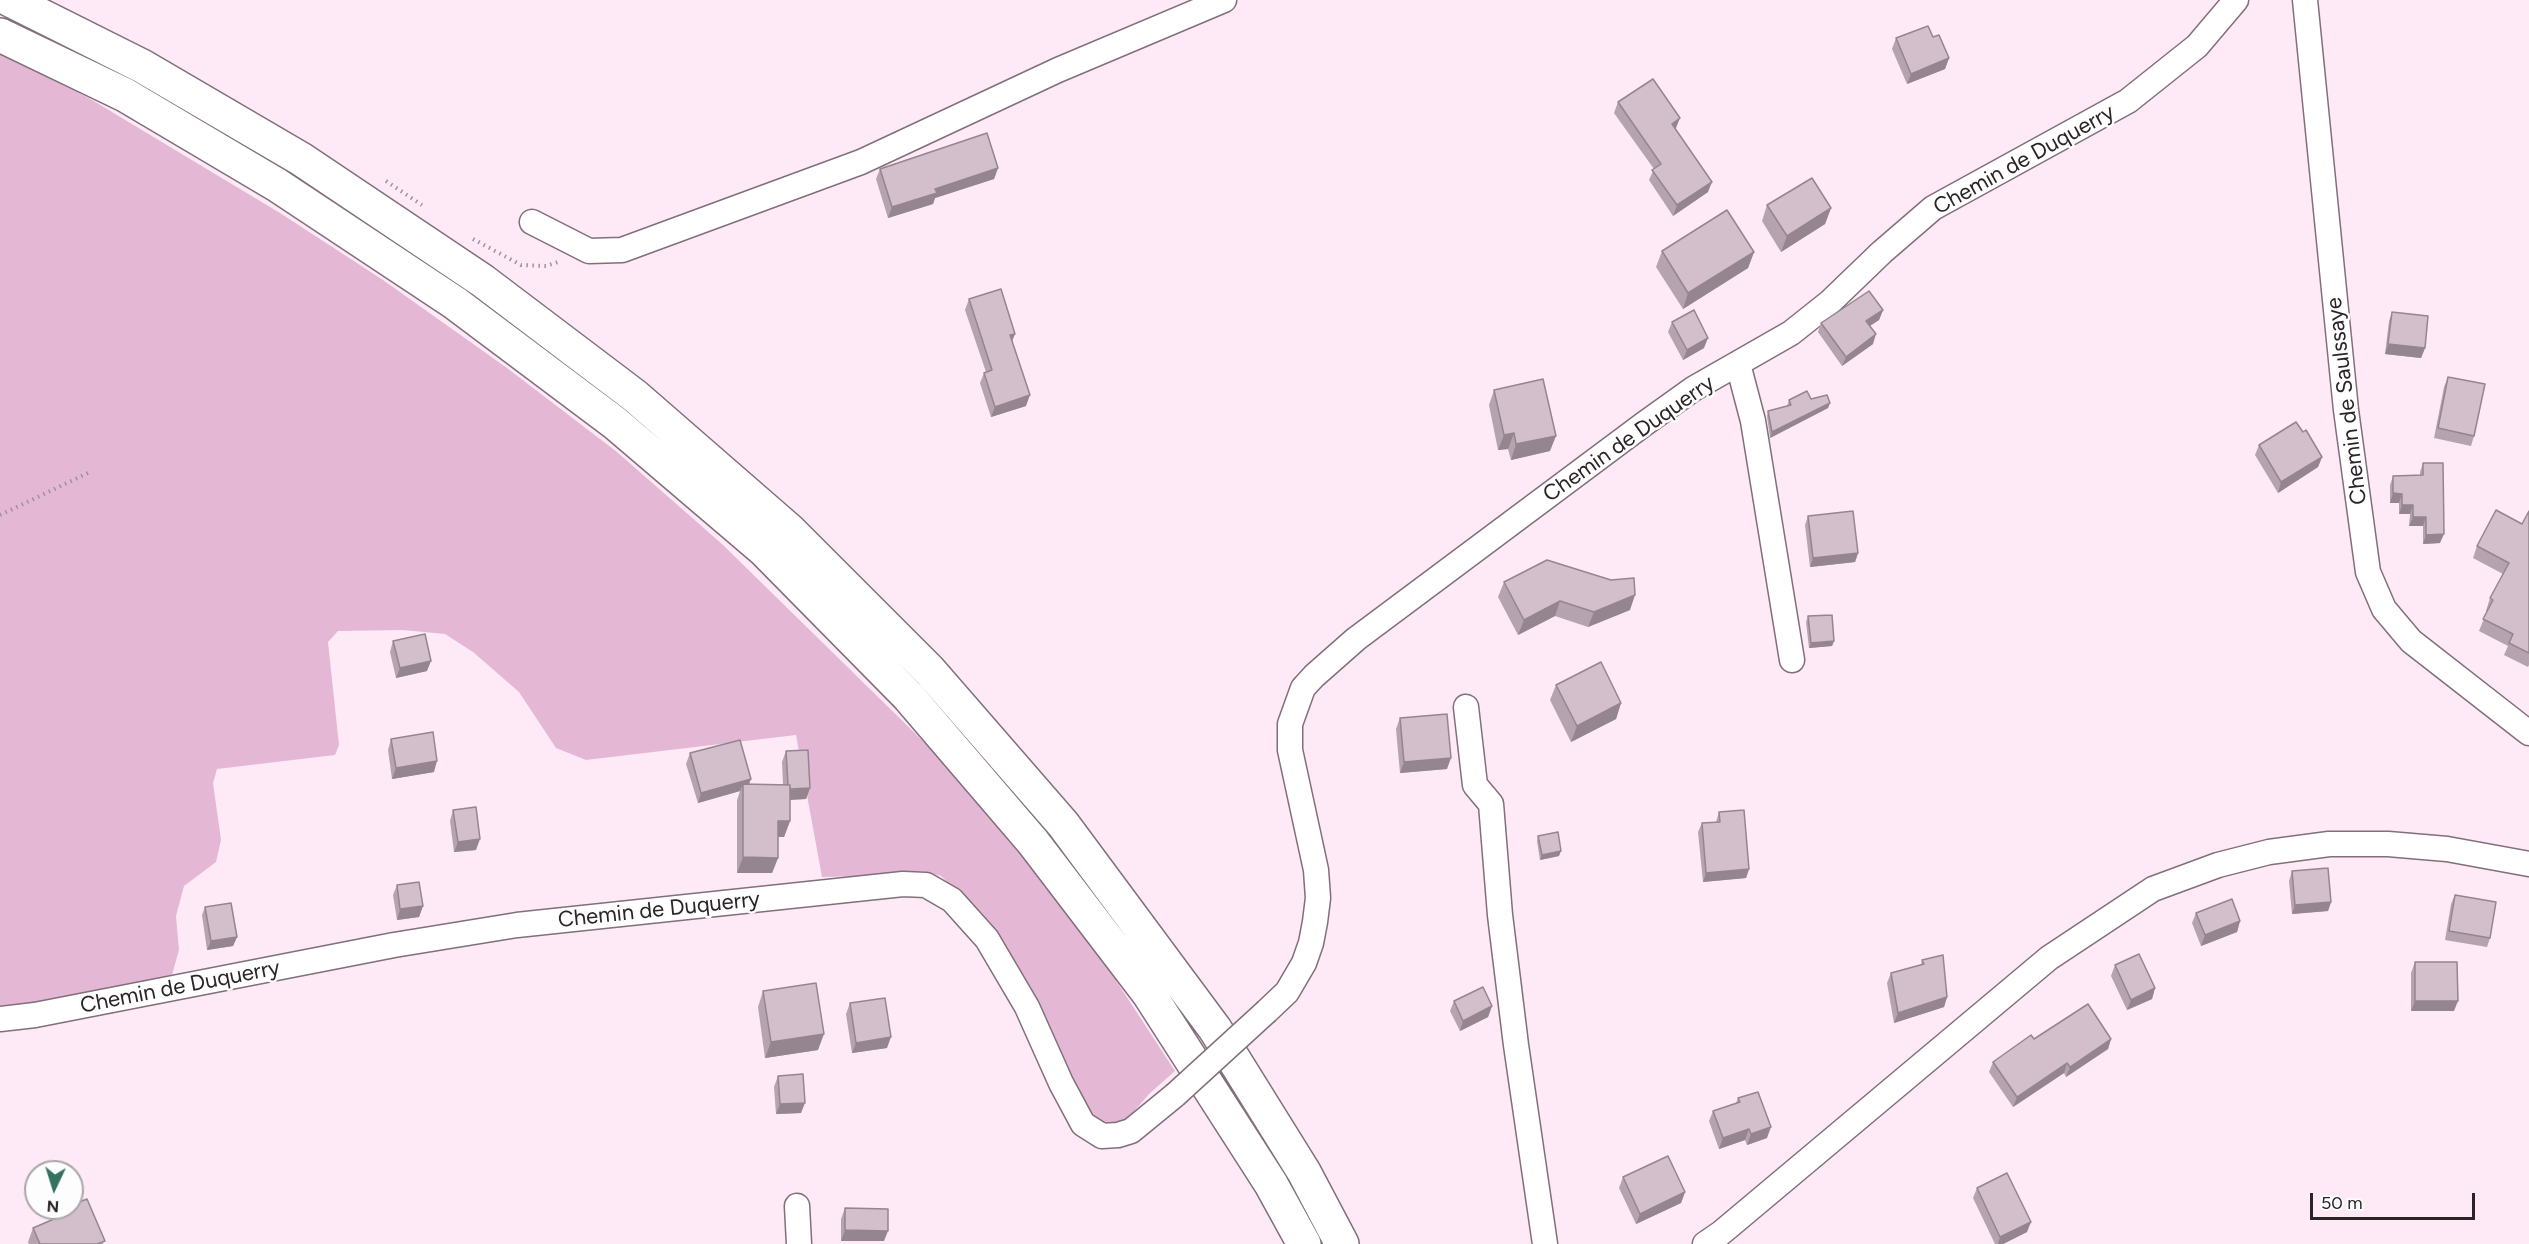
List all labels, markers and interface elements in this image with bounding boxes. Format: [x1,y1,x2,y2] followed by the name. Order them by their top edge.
[1929,99,2119,221] street label: Chemin de Duquerry
[2321,296,2373,506] street label: Chemin de Saulssaye
[1538,370,1720,508] street label: Chemin de Duquerry
[557,886,761,934] street label: Chemin de Duquerry
[78,955,282,1019] street label: Chemin de Duquerry
[24,1160,84,1220] north arrow
[2313,1181,2478,1219] scale bar
[2321,1192,2363,1214] text: 50 m
[46,1197,60,1216] text: N

